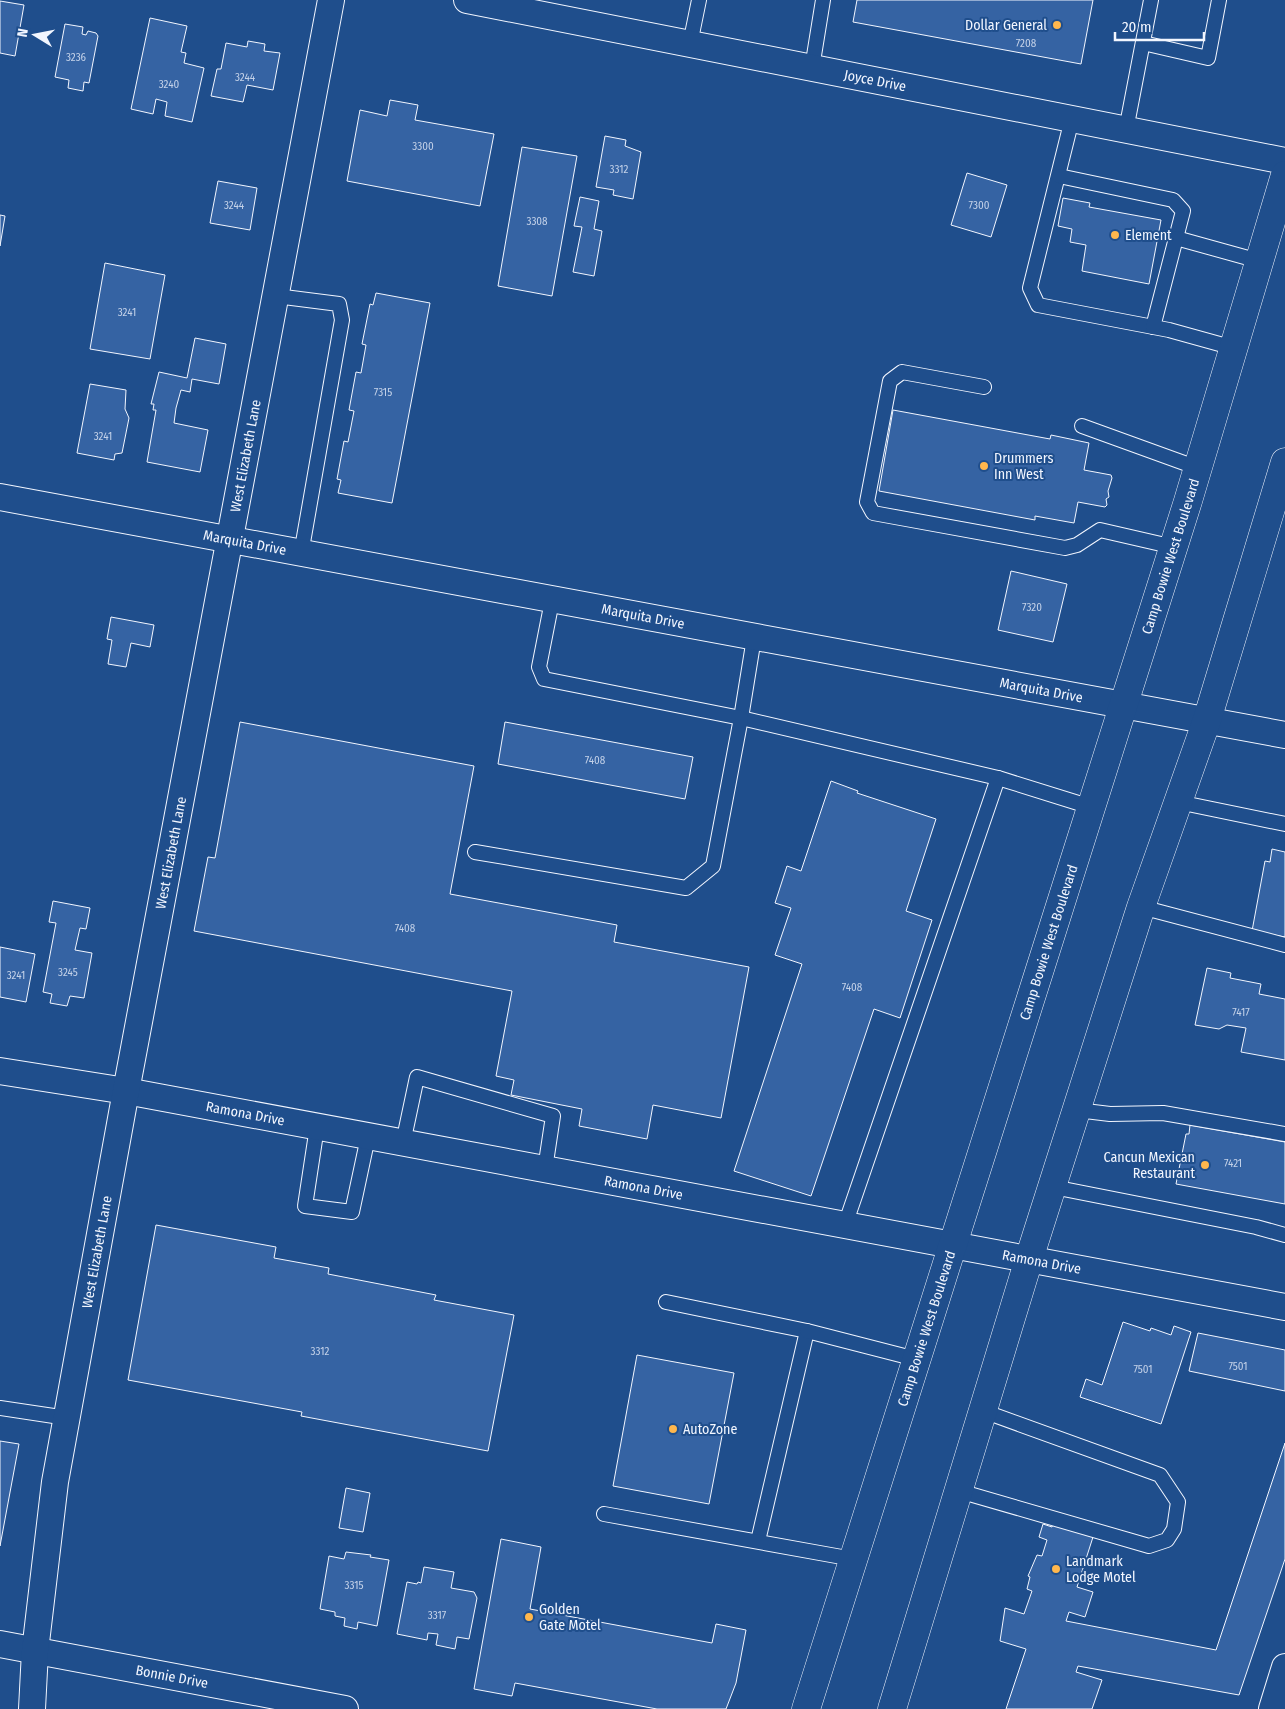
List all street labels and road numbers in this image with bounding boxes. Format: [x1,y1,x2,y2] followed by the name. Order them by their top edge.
[843,66,908,95] street label: Joyce Drive
[227,398,265,513] street label: West Elizabeth Lane
[1138,476,1203,636] street label: Camp Bowie West Boulevard
[202,527,288,559] street label: Marquita Drive
[600,601,686,633] street label: Marquita Drive
[998,674,1084,706] street label: Marquita Drive
[152,795,190,911] street label: West Elizabeth Lane
[1016,863,1081,1023] street label: Camp Bowie West Boulevard
[205,1098,286,1129] street label: Ramona Drive
[603,1172,684,1204] street label: Ramona Drive
[79,1194,116,1310] street label: West Elizabeth Lane
[1001,1246,1082,1278] street label: Ramona Drive
[894,1249,959,1409] street label: Camp Bowie West Boulevard
[134,1662,210,1692] street label: Bonnie Drive

